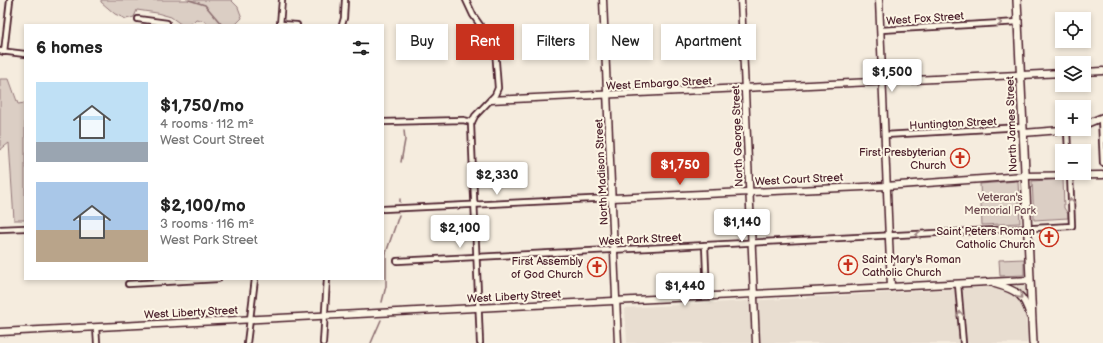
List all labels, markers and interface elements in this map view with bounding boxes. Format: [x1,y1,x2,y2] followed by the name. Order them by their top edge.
[886,9,965,28] street label: West Fox Street
[1055,12,1091,180] map controls
[1055,12,1091,48] button: locate
[996,18,1002,27] one-way arrow
[396,24,448,60] chip: Buy
[456,24,514,60] chip: Rent
[522,24,589,60] chip: Filters
[597,24,653,60] chip: New
[661,24,756,60] chip: Apartment
[350,37,372,59] icon: filters
[36,38,103,58] text: 6 homes
[1055,56,1091,92] button: layers
[859,59,925,93] pin: $1,500
[872,64,912,80] text: $1,500
[606,74,713,93] street label: West Embargo Street
[1003,75,1020,172] street label: North James Street
[729,84,746,187] street label: North George Street
[160,96,244,116] text: $1,750/mo
[68,98,116,146] icon: home
[1055,100,1091,136] button: +
[909,115,998,132] street label: Huntington Street
[160,116,254,132] text: 4 rooms · 112 m²
[592,118,611,225] street label: North Madison Street
[160,132,264,148] text: West Court Street
[1055,144,1091,180] button: −
[859,146,946,172] place label: First Presbyterian Church
[949,147,971,169] church icon: First Presbyterian Church
[647,152,713,186] pin: $1,750
[660,157,700,173] text: $1,750
[464,162,530,196] pin: $2,330
[476,167,518,183] text: $2,330
[755,171,844,188] street label: West Court Street
[964,191,1036,217] park label: Veteran's Memorial Park
[160,196,246,216] text: $2,100/mo
[68,198,116,246] icon: home
[1066,198,1075,204] one-way arrow
[709,209,775,243] pin: $1,140
[723,214,761,230] text: $1,140
[427,215,493,249] pin: $2,100
[160,216,254,232] text: 3 rooms · 116 m²
[440,220,480,236] text: $2,100
[936,225,1035,251] place label: Saint Peters Roman Catholic Church
[1038,226,1060,248] church icon: Saint Peters Roman Catholic Church
[598,231,682,248] street label: West Park Street
[915,231,921,239] one-way arrow
[160,232,258,248] text: West Park Street
[862,253,961,279] place label: Saint Mary's Roman Catholic Church
[837,254,859,276] church icon: Saint Mary's Roman Catholic Church
[511,255,583,281] place label: First Assembly of God Church
[586,256,608,278] church icon: First Assembly of God Church
[652,273,718,307] pin: $1,440
[665,278,705,294] text: $1,440
[467,288,562,305] street label: West Liberty Street
[1015,291,1022,299] one-way arrow
[144,304,239,321] street label: West Liberty Street
[956,311,965,317] one-way arrow

